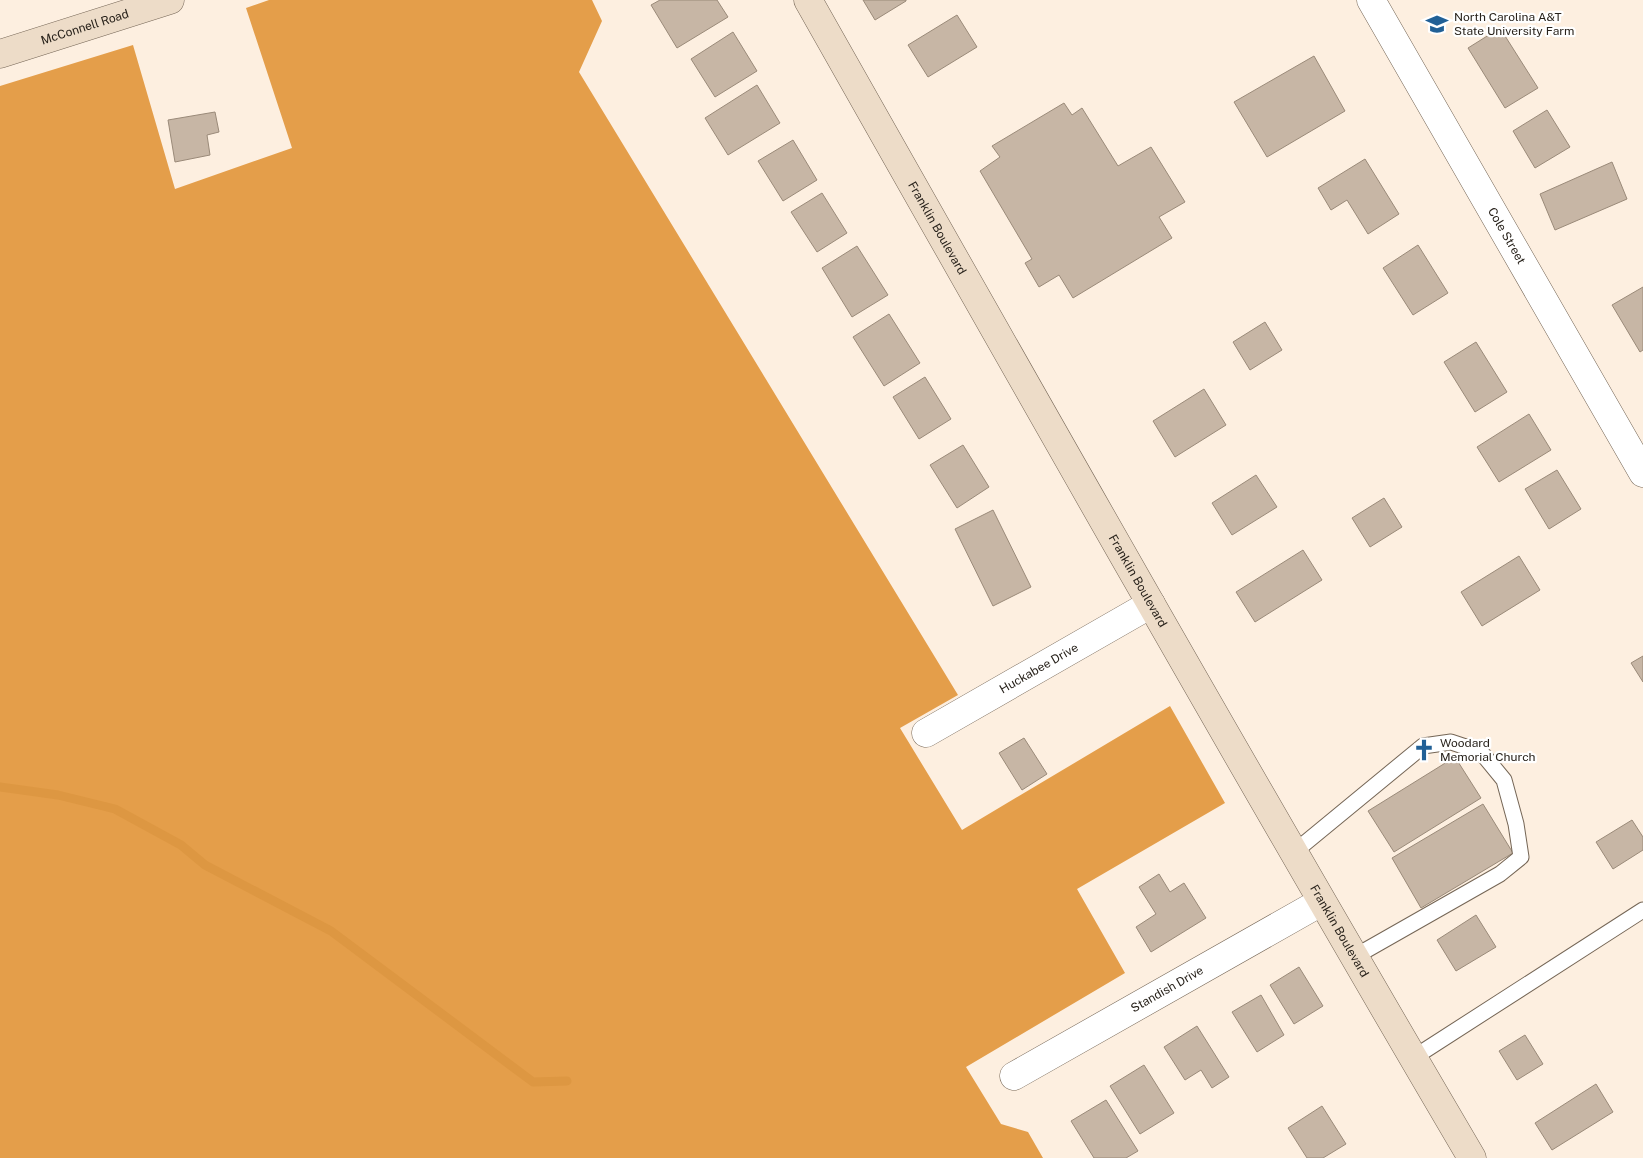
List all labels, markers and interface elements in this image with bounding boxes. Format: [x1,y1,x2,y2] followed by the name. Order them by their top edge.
[39,7,130,48] street label: McConnell Road
[1454,10,1574,38] place label: North Carolina A&T State University Farm
[1424,11,1450,37] school or university icon: North Carolina A&T State University Farm
[905,179,969,277] street label: Franklin Boulevard
[1485,205,1529,267] street label: Cole Street
[1106,532,1170,630] street label: Franklin Boulevard
[997,640,1081,696] street label: Huckabee Drive
[1440,736,1536,764] place label: Woodard Memorial Church
[1411,737,1437,763] church icon: Woodard Memorial Church
[1307,882,1372,980] street label: Franklin Boulevard
[1128,963,1206,1015] street label: Standish Drive

